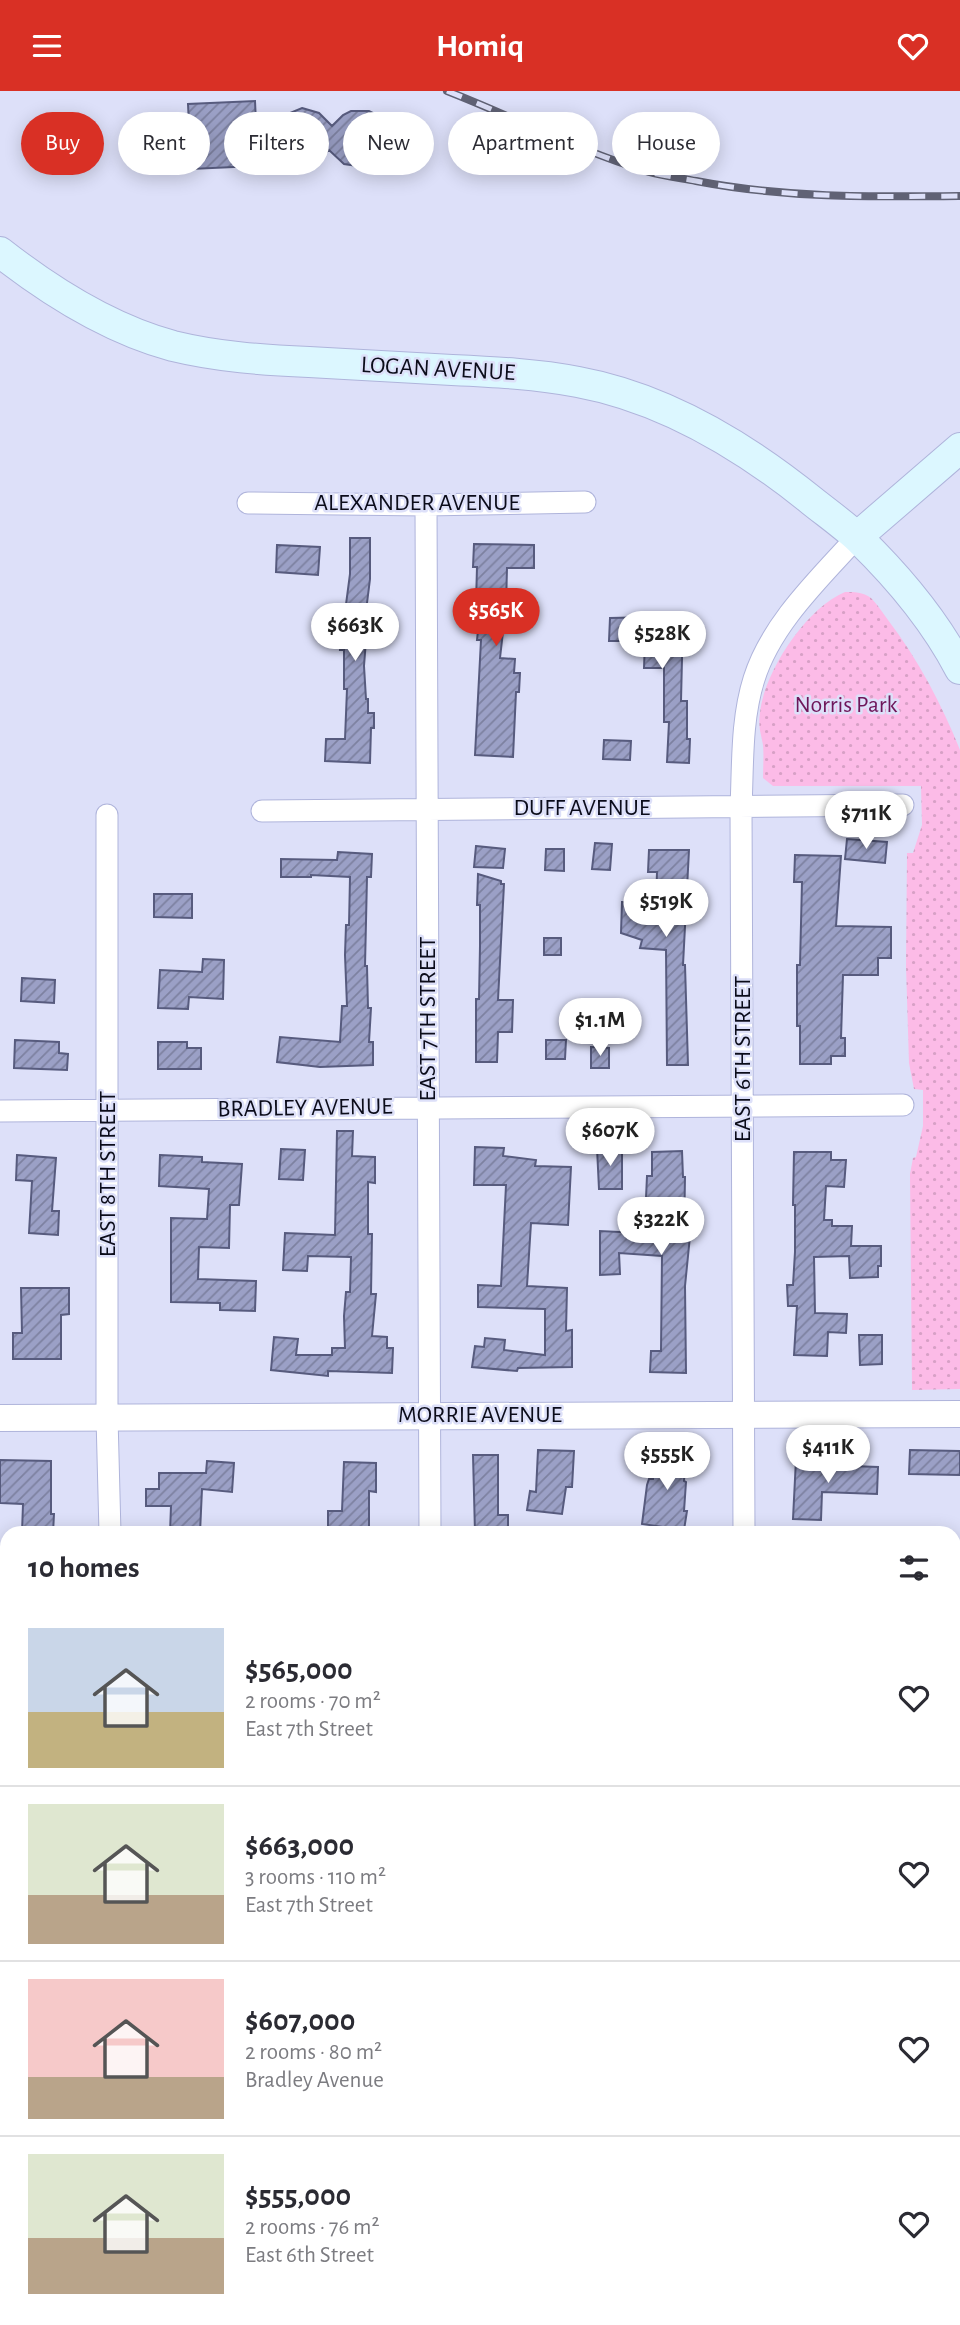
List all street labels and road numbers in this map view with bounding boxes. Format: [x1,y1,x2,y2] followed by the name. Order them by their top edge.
[360,353,516,385] street label: LOGAN AVENUE
[314,491,520,515] street label: ALEXANDER AVENUE
[514,796,651,820] street label: DUFF AVENUE
[416,936,440,1102] street label: EAST 7TH STREET
[731,976,755,1142] street label: EAST 6TH STREET
[96,1090,120,1257] street label: EAST 8TH STREET
[217,1094,393,1122] street label: BRADLEY AVENUE
[398,1403,563,1427] street label: MORRIE AVENUE

